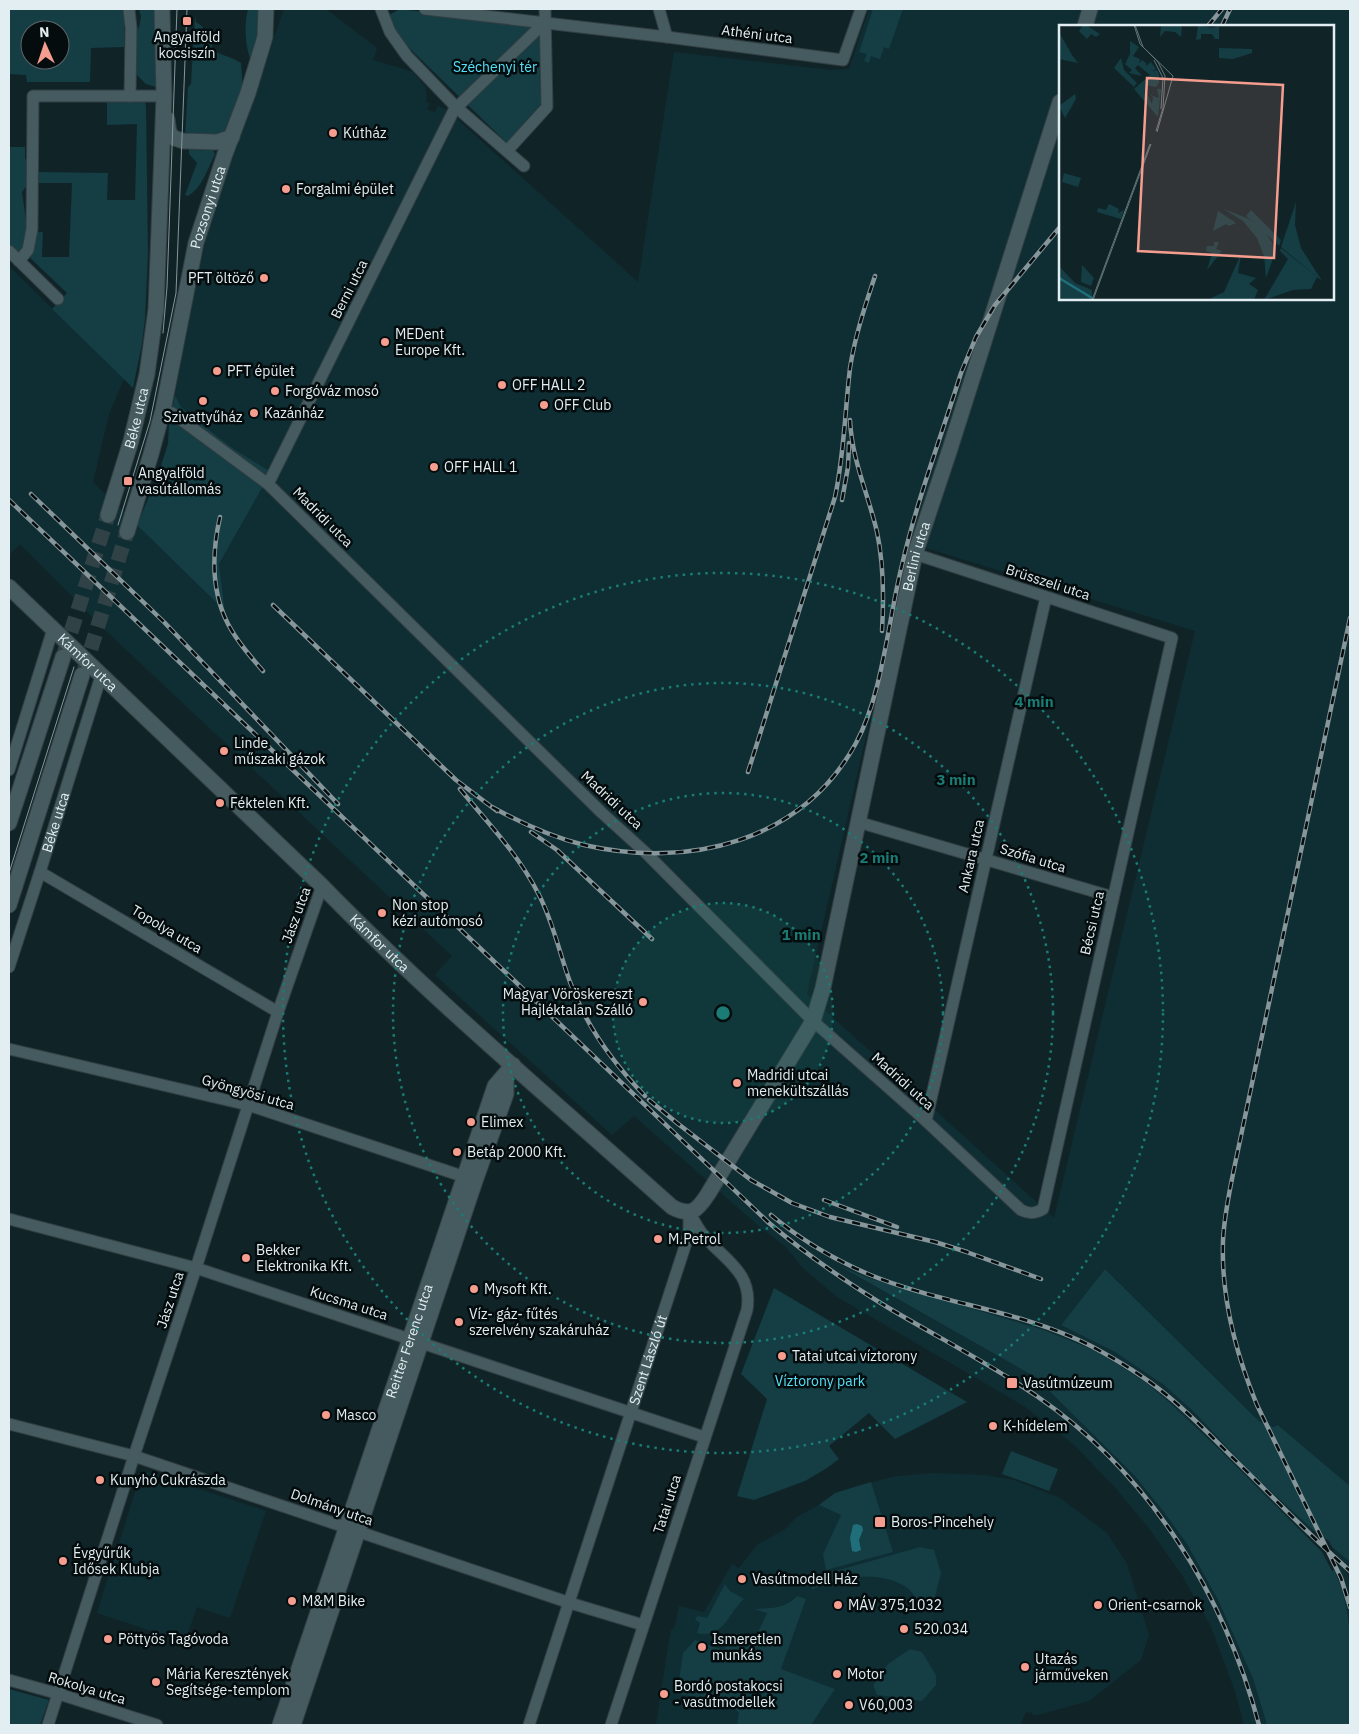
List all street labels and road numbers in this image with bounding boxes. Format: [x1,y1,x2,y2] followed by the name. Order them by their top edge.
[720,21,794,47] street label: Athéni utca
[186,163,230,250] street label: Pozsonyi utca
[326,256,372,322] street label: Berni utca
[120,385,153,451] street label: Béke utca
[289,483,357,551] street label: Madridi utca
[898,519,934,593] street label: Berlini utca
[1004,560,1093,604] street label: Brüsszeli utca
[54,629,122,696] street label: Kámfor utca
[577,767,647,833] street label: Madridi utca
[38,789,73,855] street label: Béke utca
[954,817,988,895] street label: Ankara utca
[998,839,1069,877] street label: Szófia utca
[278,884,315,946] street label: Jász utca
[1076,889,1108,957] street label: Bécsi utca
[128,901,206,957] street label: Topolya utca
[346,910,414,977] street label: Kámfor utca
[868,1048,938,1114] street label: Madridi utca
[200,1070,297,1114] street label: Gyöngyösi utca
[152,1269,188,1331] street label: Jász utca
[382,1281,437,1401] street label: Reitter Ferenc utca
[308,1282,391,1324] street label: Kucsma utca
[625,1312,671,1407] street label: Szent László út
[649,1472,685,1536] street label: Tatai utca
[288,1484,376,1530] street label: Dolmány utca
[46,1668,128,1708] street label: Rokolya utca

